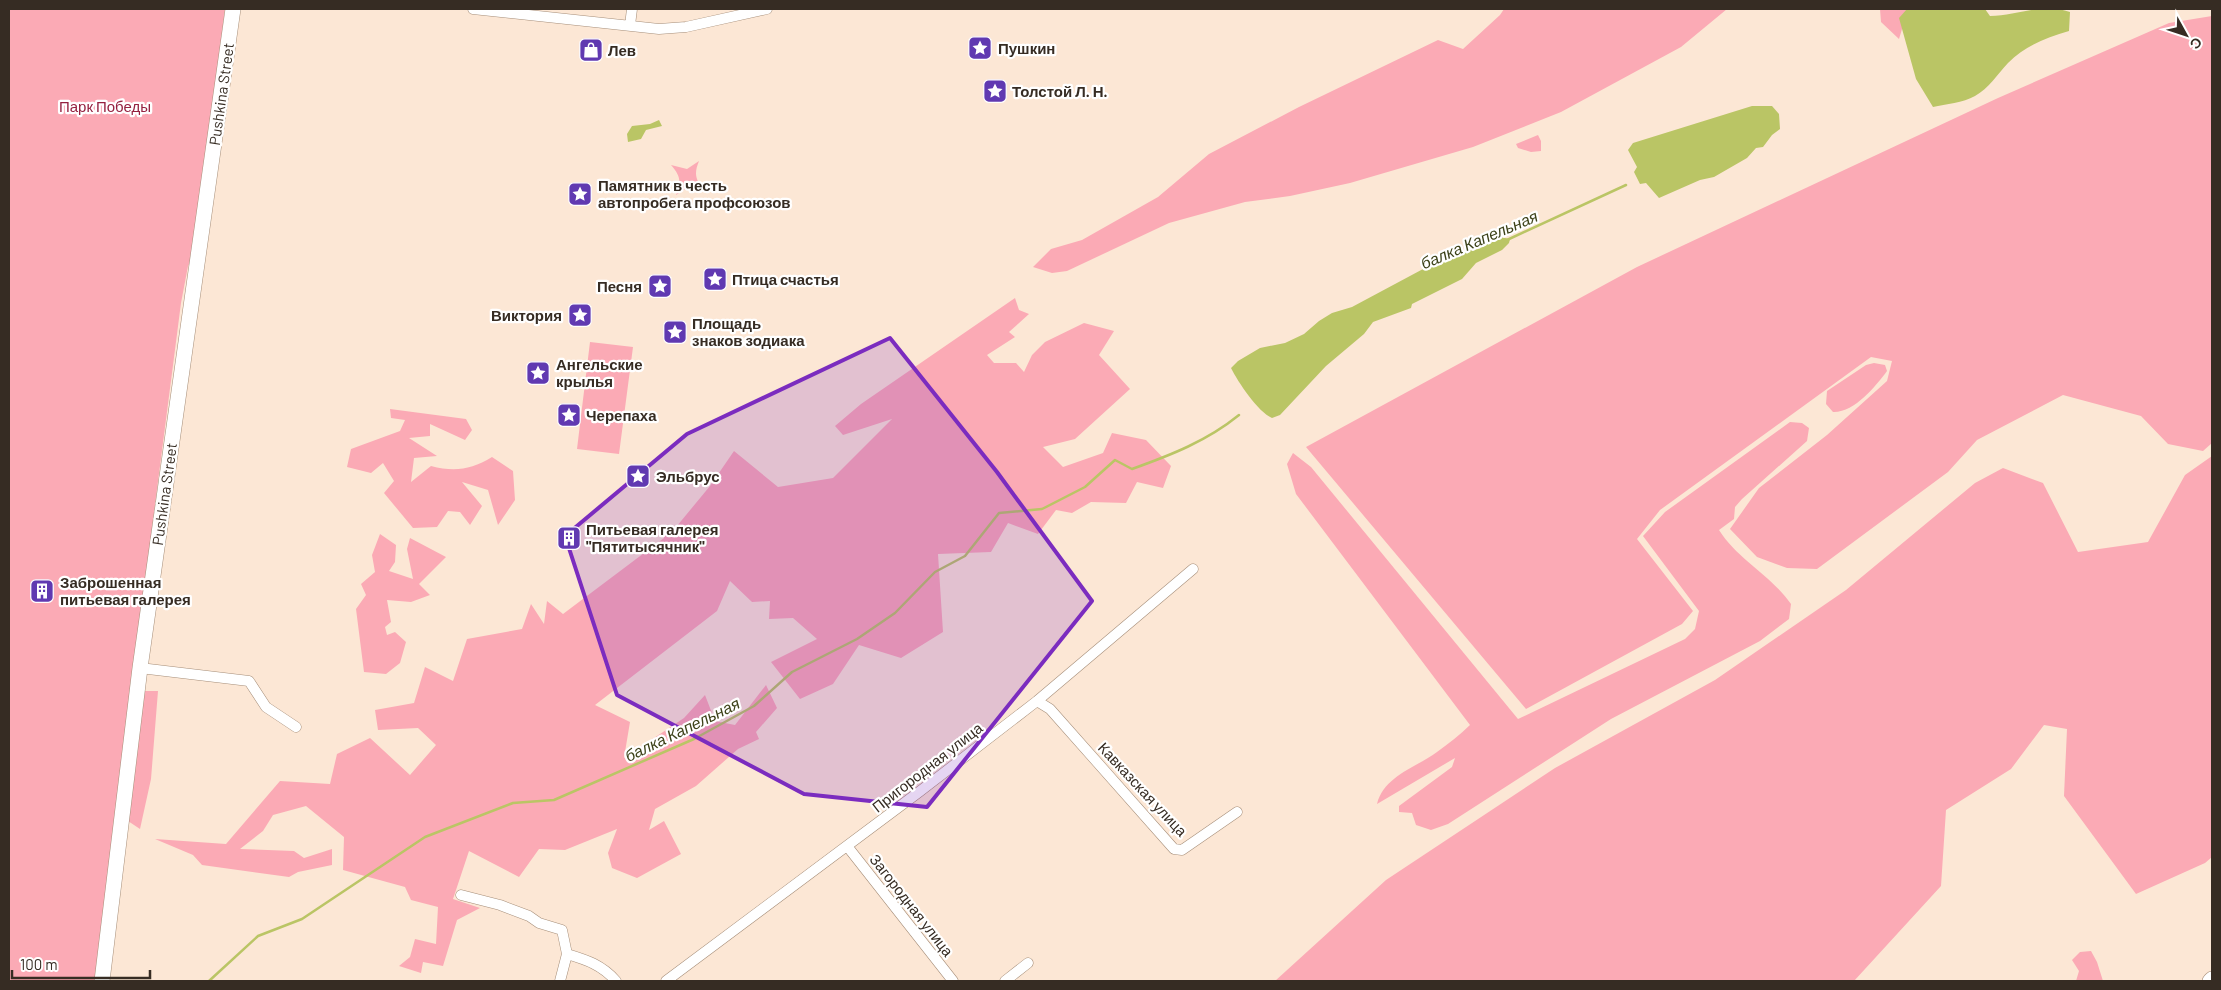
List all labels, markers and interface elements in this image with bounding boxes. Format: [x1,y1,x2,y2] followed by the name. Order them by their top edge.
[2161,10,2211,60] north arrow
[2187,34,2206,53] text: С
[967,35,993,61] place icon: Пушкин
[578,37,604,63] shop icon: Лев
[998,39,1055,57] place label: Пушкин
[608,41,636,59] place label: Лев
[205,42,237,146] street label: Pushkina Street
[982,78,1008,104] place icon: Толстой Л. Н.
[1012,82,1108,100] place label: Толстой Л. Н.
[59,97,151,115] park label: Парк Победы
[598,176,791,211] place label: Памятник в честь автопробега профсоюзов
[567,181,593,207] place icon: Памятник в честь автопробега профсоюзов
[1418,206,1541,272] water label: балка Капельная
[702,266,728,292] place icon: Птица счастья
[732,270,839,288] place label: Птица счастья
[647,273,673,299] place icon: Песня
[597,277,642,295] place label: Песня
[567,302,593,328] place icon: Виктория
[491,306,562,324] place label: Виктория
[692,314,805,349] place label: Площадь знаков зодиака
[662,319,688,345] place icon: Площадь знаков зодиака
[556,355,643,390] place label: Ангельские крылья
[525,360,551,386] place icon: Ангельские крылья
[556,402,582,428] place icon: Черепаха
[586,406,657,424] place label: Черепаха
[148,442,180,546] street label: Pushkina Street
[625,463,651,489] place icon: Эльбрус
[656,467,720,485] place label: Эльбрус
[586,520,719,555] place label: Питьевая галерея "Пятитысячник"
[556,525,582,551] building icon: Питьевая галерея "Пятитысячник"
[60,573,191,608] place label: Заброшенная питьевая галерея
[29,578,55,604] building icon: Заброшенная питьевая галерея
[622,693,743,765] water label: балка Капельная
[868,718,986,816] street label: Пригородная улица
[1095,738,1192,840] street label: Кавказская улица
[866,850,958,960] street label: Загородная улица
[12,948,150,980] scale bar
[20,955,58,973] text: 100 m

